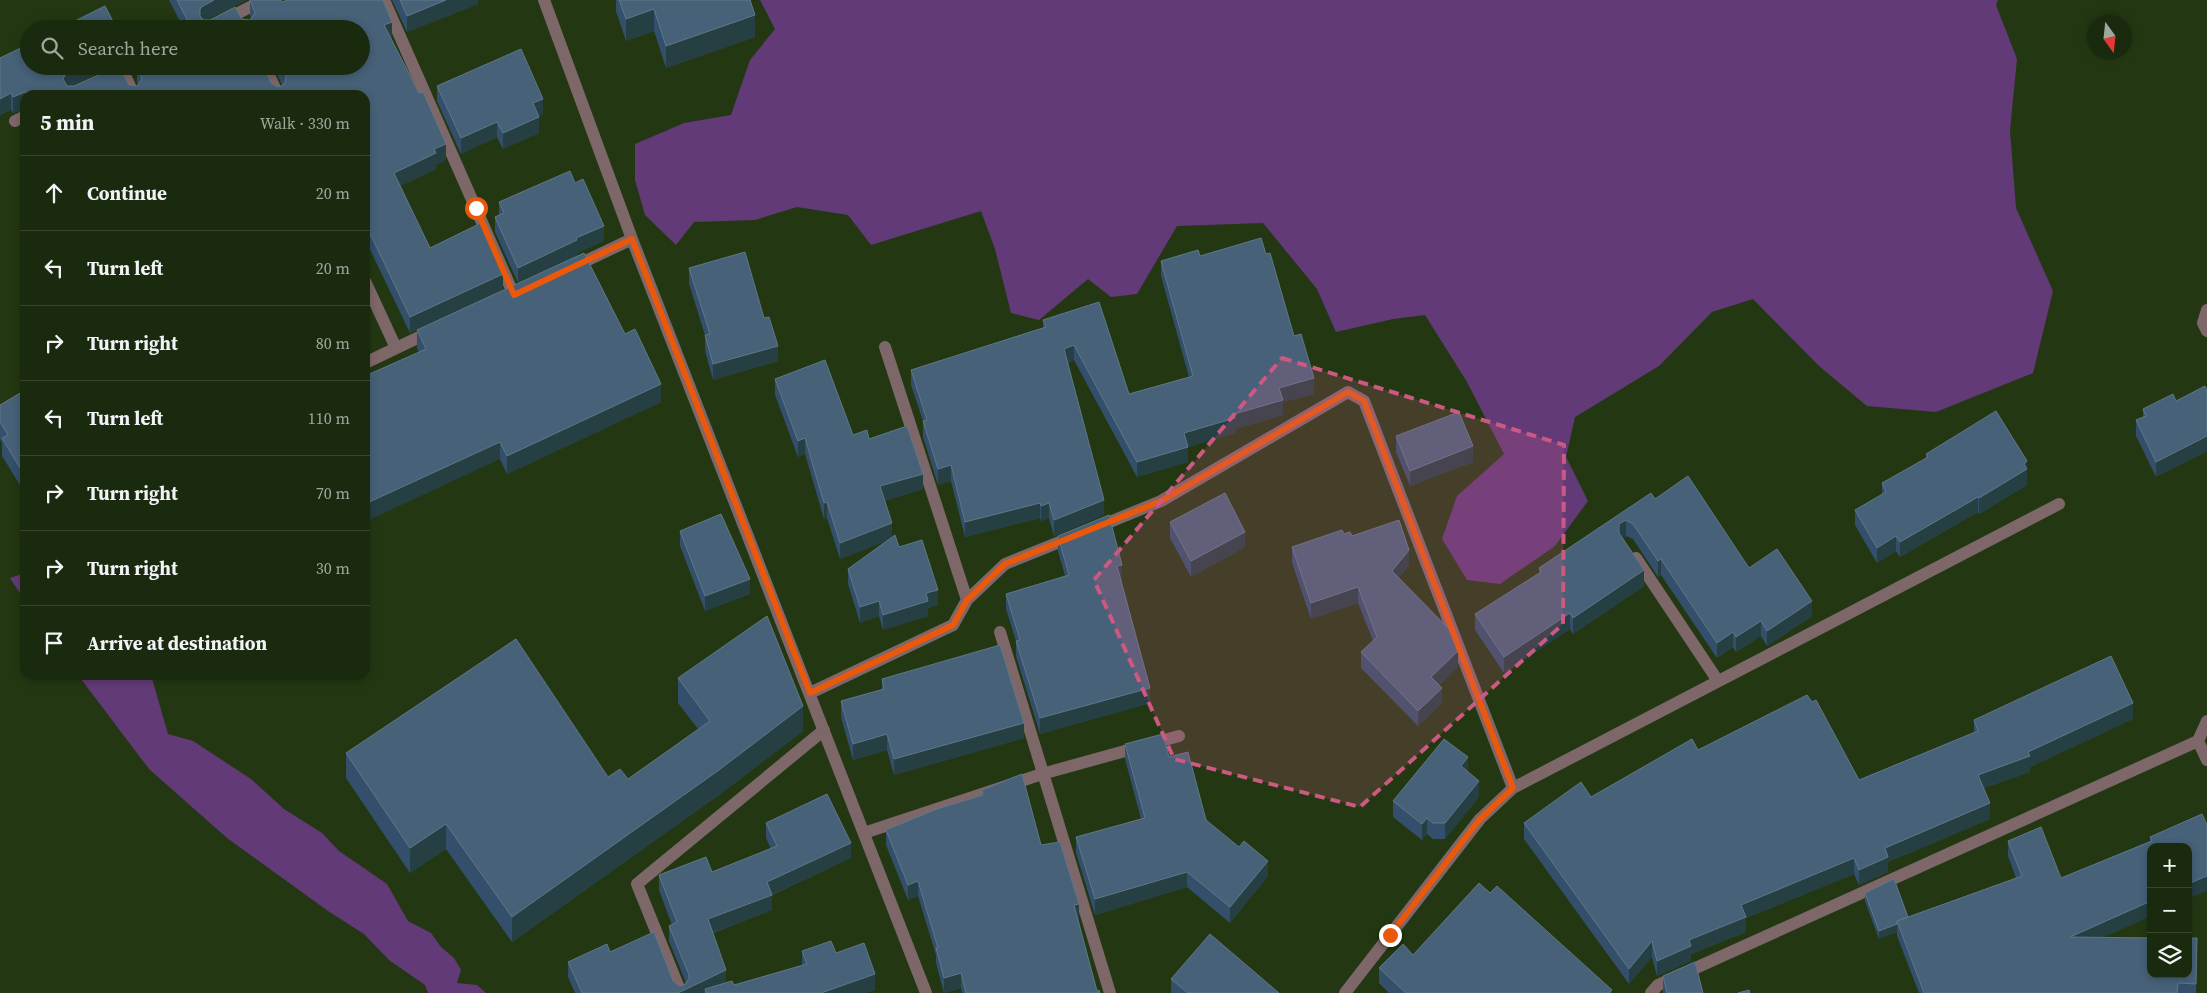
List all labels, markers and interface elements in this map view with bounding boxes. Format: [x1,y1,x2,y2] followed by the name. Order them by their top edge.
[2087,15,2132,60] north arrow
[20,20,370,75] search box
[38,34,66,62] icon: search
[78,35,178,61] text: Search here
[40,108,95,137] text: 5 min
[260,112,350,134] text: Walk · 330 m
[40,179,68,207] icon: ahead
[87,180,167,206] text: Continue
[316,182,350,204] text: 20 m
[465,197,488,220] route start
[40,254,68,282] icon: left
[87,255,163,281] text: Turn left
[316,257,350,279] text: 20 m
[40,329,68,357] icon: right
[87,330,178,356] text: Turn right
[316,332,350,354] text: 80 m
[40,404,68,432] icon: left
[87,405,163,431] text: Turn left
[308,407,350,429] text: 110 m
[40,479,68,507] icon: right
[87,480,178,506] text: Turn right
[316,482,350,504] text: 70 m
[40,554,68,582] icon: right
[87,555,178,581] text: Turn right
[316,557,350,579] text: 30 m
[40,629,68,657] icon: arrive
[87,630,267,656] text: Arrive at destination
[2147,843,2192,978] map controls
[2147,843,2192,888] button: +
[2147,888,2192,933] button: −
[1379,924,1402,947] route end
[2147,933,2192,978] button: layers

